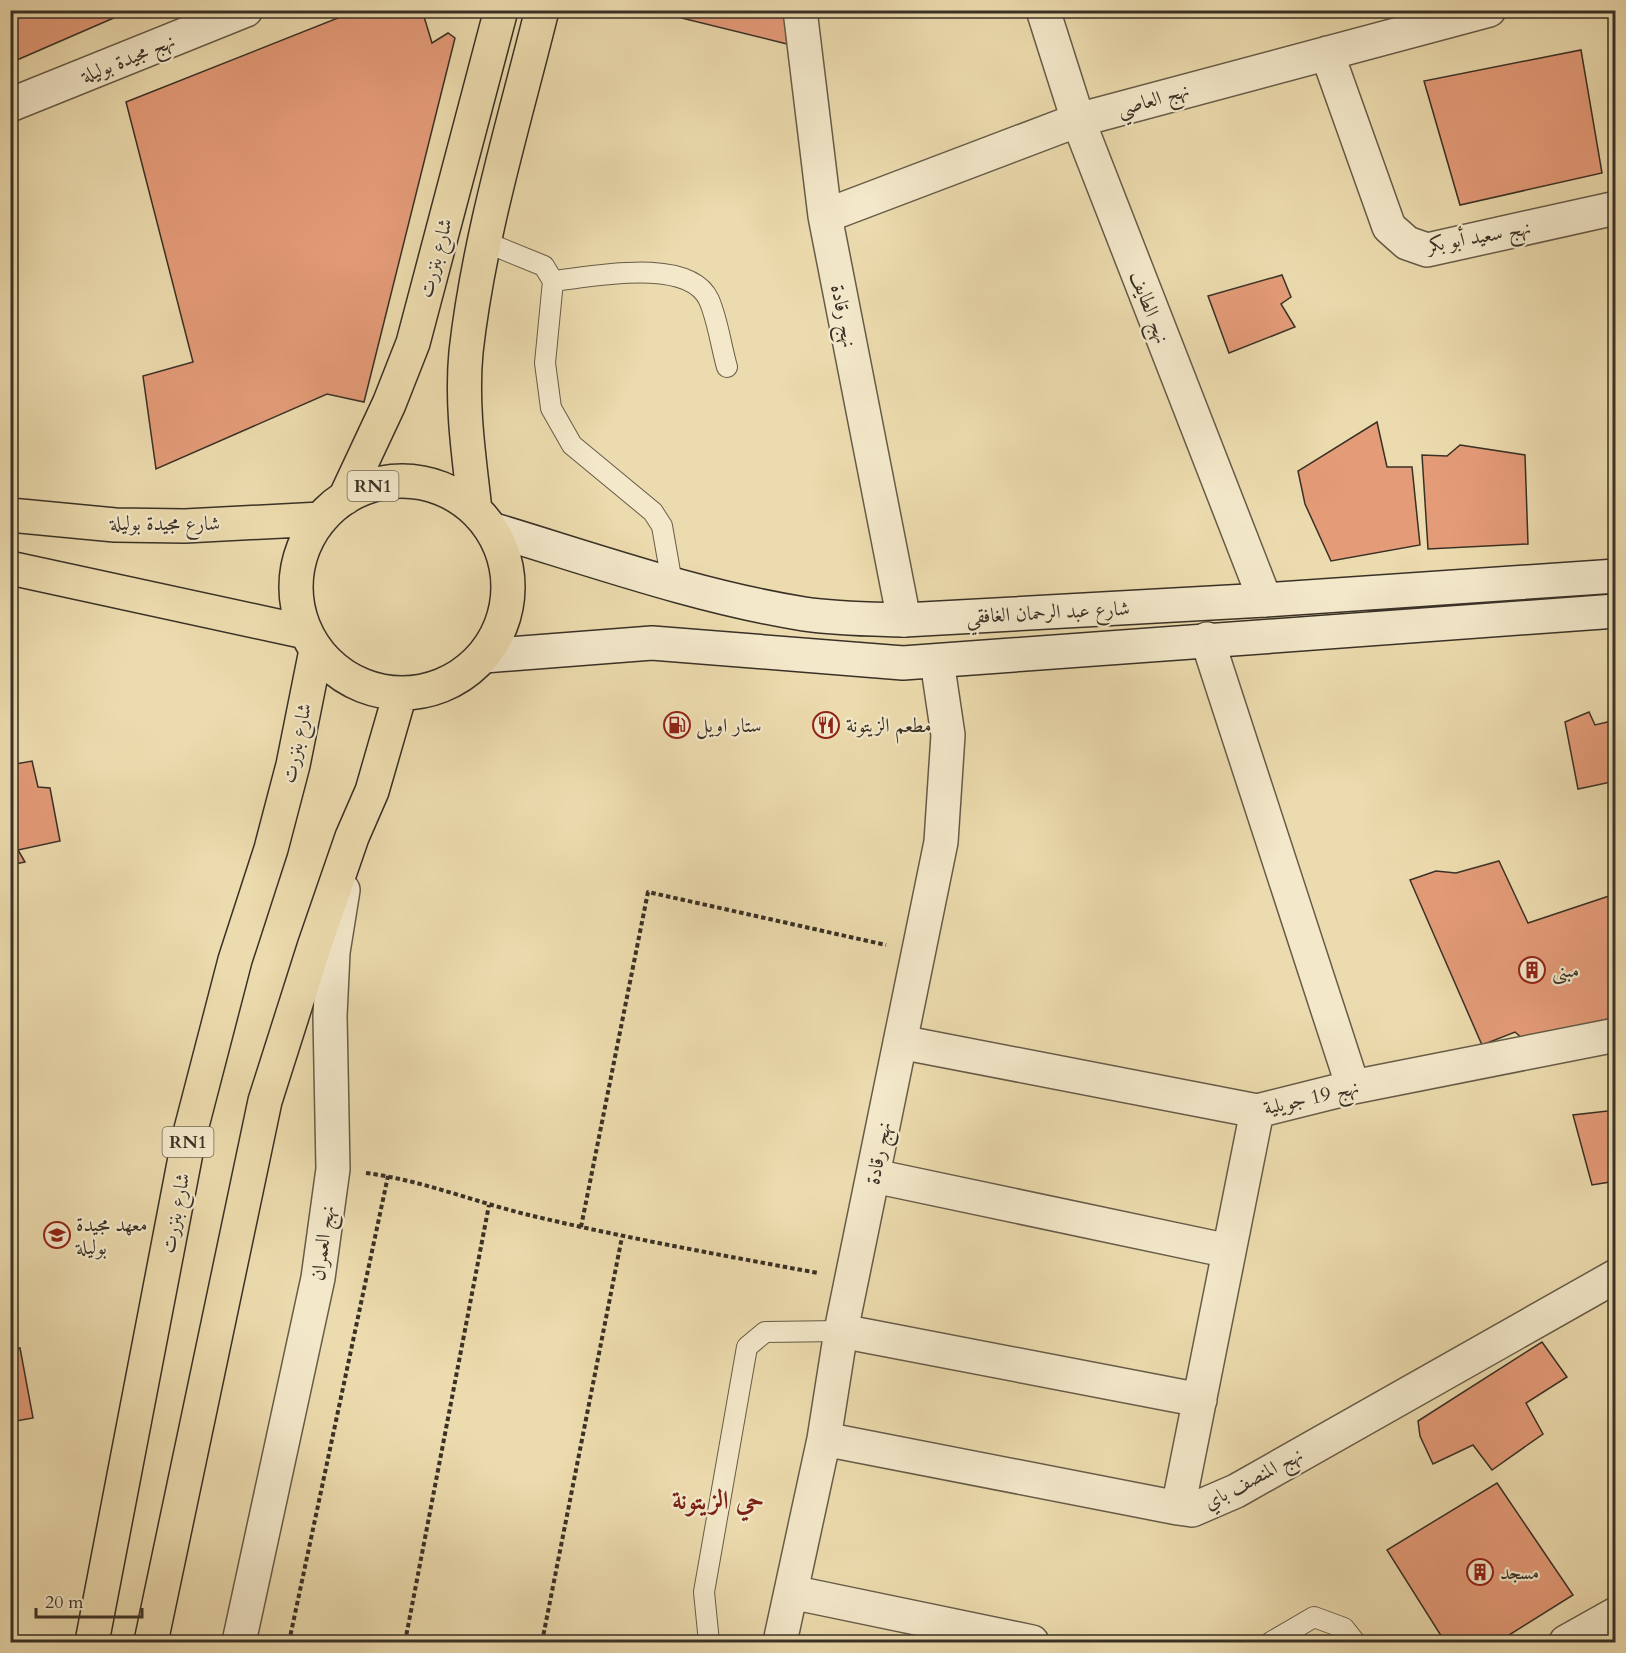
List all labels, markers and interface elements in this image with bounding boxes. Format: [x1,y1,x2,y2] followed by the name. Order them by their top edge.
[76,27,181,94] street label: نهج مجيدة بوليلة
[1114,76,1194,127] street label: نهج العاصي
[1423,213,1534,263] street label: نهج سعيد أبو بكر
[412,215,463,302] street label: شارع بنزرت
[1120,267,1176,349] street label: نهج الطايف
[820,282,863,351] street label: نهج رقادة
[348,471,398,501] road number: RN1
[109,510,220,541] street label: شارع مجيدة بوليلة
[966,595,1131,636] street label: شارع عبد الرحمان الغافقي
[275,700,322,787] street label: شارع بنزرت
[662,710,692,740] fuel station icon: ستار اويل
[811,710,841,740] restaurant icon: مطعم الزيتونة
[696,712,762,740] place label: ستار اويل
[846,712,932,744] place label: مطعم الزيتونة
[1517,955,1547,985] building icon: مبنى
[1552,957,1579,985] place label: مبنى
[1261,1073,1362,1125] street label: نهج 19 جويلية
[859,1119,902,1188] street label: نهج رقادة
[162,1127,213,1157] road number: RN1
[154,1171,200,1256] street label: شارع بنزرت
[304,1204,345,1283] street label: نهج العمران
[75,1211,147,1261] place label: معهد مجيدة بوليلة
[42,1220,72,1250] school or university icon: معهد مجيدة بوليلة
[1199,1441,1309,1519] street label: نهج المنصف باي
[672,1483,764,1522] district label: حي الزيتونة
[1465,1557,1495,1587] building icon: مسجد
[1500,1559,1539,1586] place label: مسجد
[36,1581,142,1619] scale bar
[45,1590,84,1615] text: 20 m

